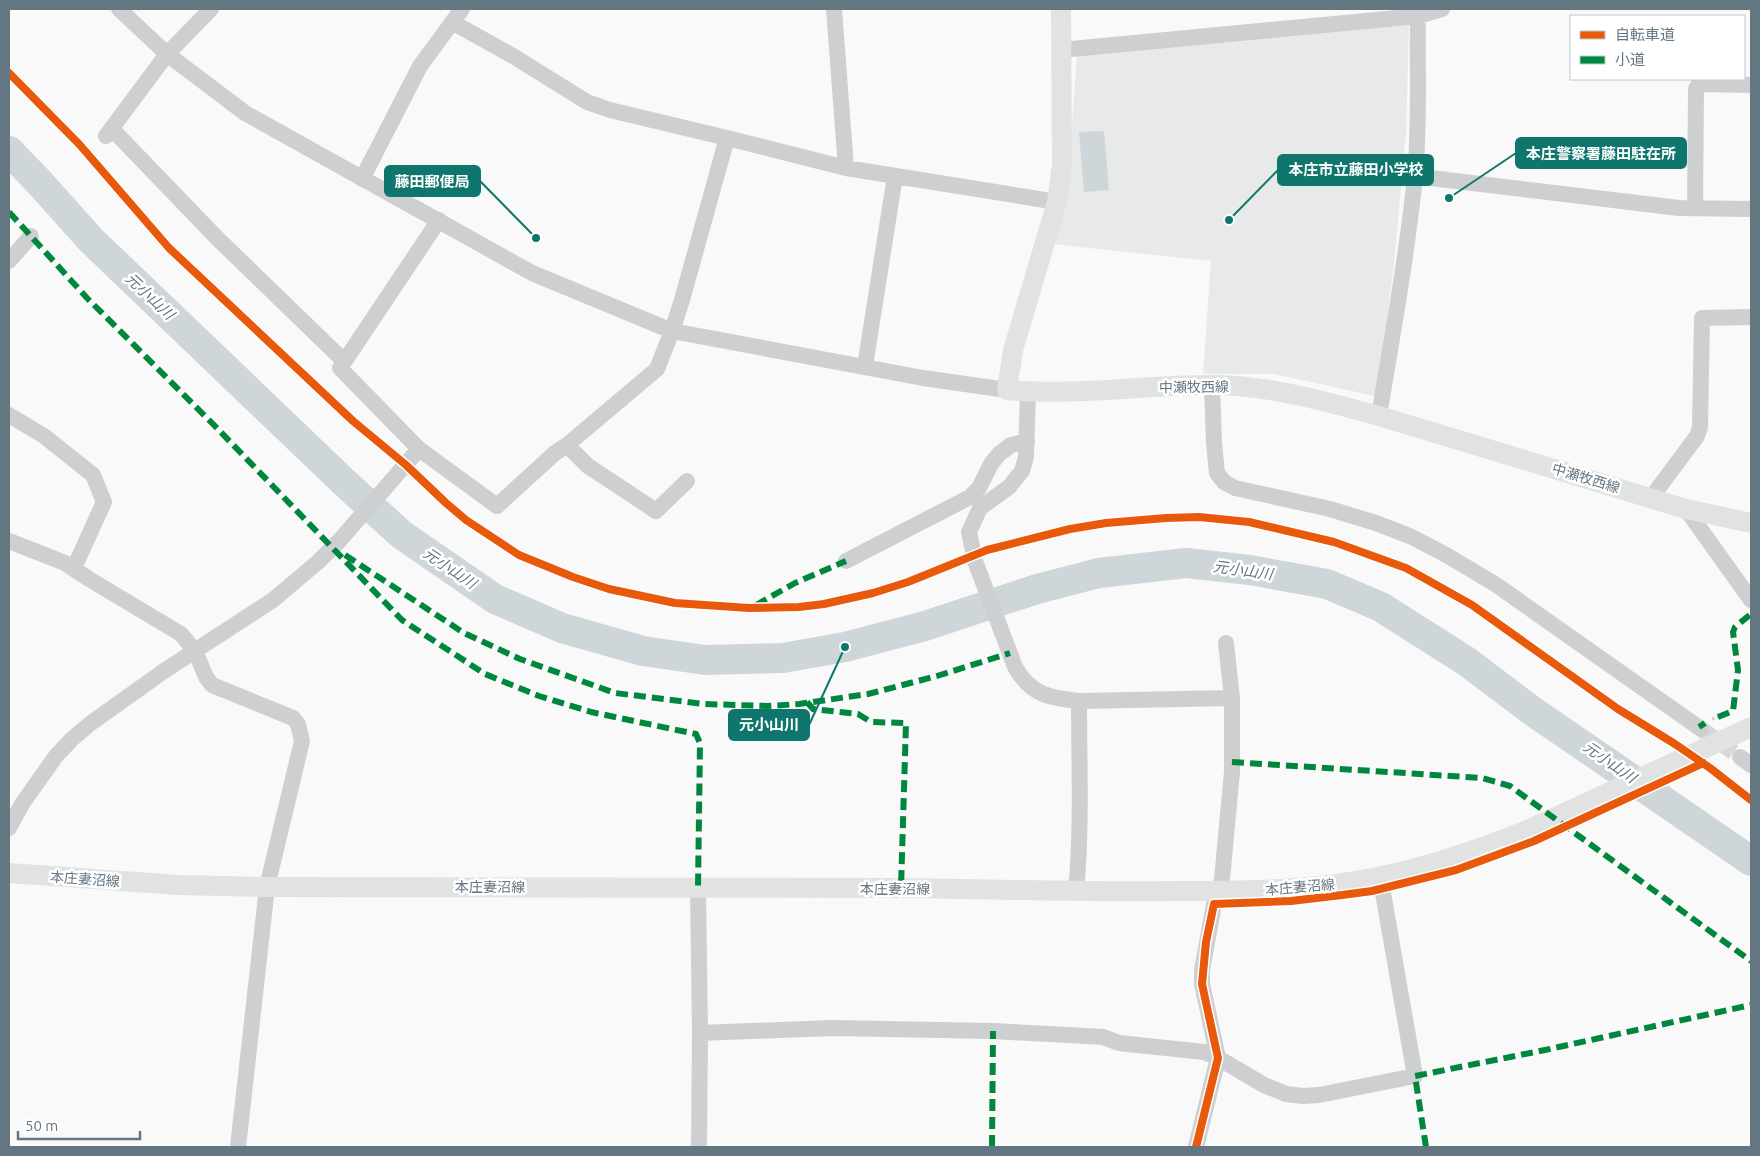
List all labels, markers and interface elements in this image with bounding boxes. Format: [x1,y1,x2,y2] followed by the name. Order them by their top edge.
[1570,15,1745,80] legend
[1615,26,1675,43] text: 自転車道
[1615,51,1645,68] text: 小道
[1516,138,1686,168] callout: 本庄警察署藤田駐在所
[1526,145,1676,162] text: 本庄警察署藤田駐在所
[1278,155,1433,185] callout: 本庄市立藤田小学校
[1288,161,1424,178] text: 本庄市立藤田小学校
[385,166,480,196] callout: 藤田郵便局
[394,173,470,190] text: 藤田郵便局
[122,269,179,324] water label: 元小山川
[1159,378,1229,396] street label: 中瀬牧西線
[1550,460,1622,496] street label: 中瀬牧西線
[420,544,481,593] water label: 元小山川
[1212,557,1276,583] water label: 元小山川
[729,710,809,740] callout: 元小山川
[739,716,799,733] text: 元小山川
[1581,738,1641,787] water label: 元小山川
[50,869,120,889] street label: 本庄妻沼線
[1264,876,1336,898] street label: 本庄妻沼線
[455,879,525,895] street label: 本庄妻沼線
[860,881,930,897] street label: 本庄妻沼線
[18,1108,140,1140] scale bar
[25,1117,58,1134] text: 50 m

